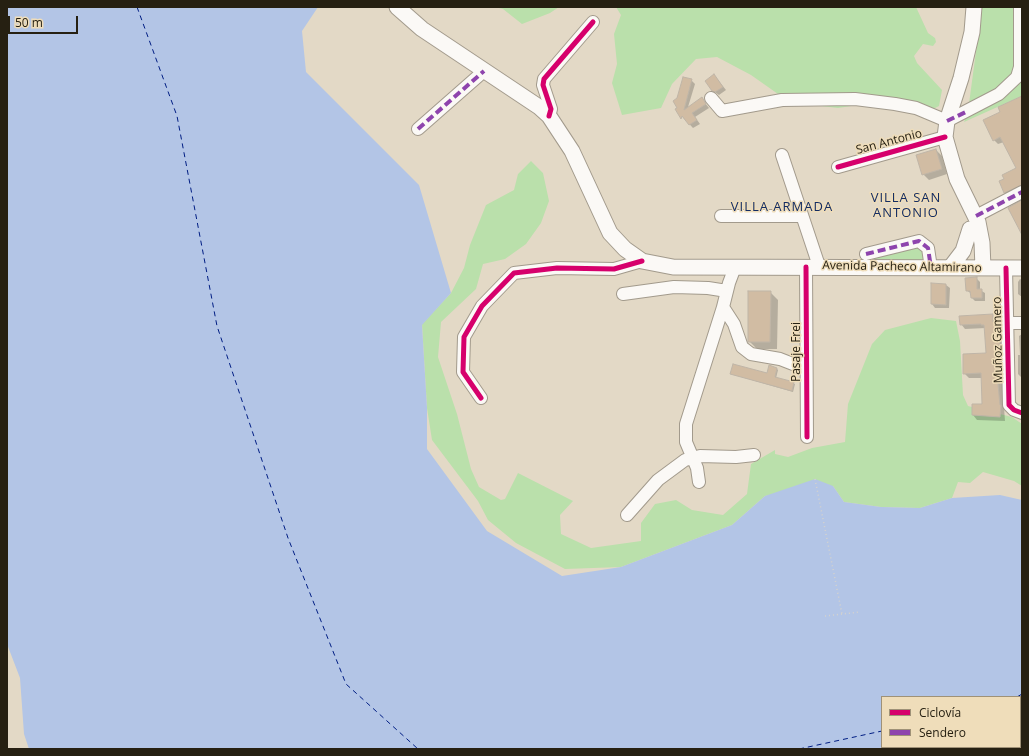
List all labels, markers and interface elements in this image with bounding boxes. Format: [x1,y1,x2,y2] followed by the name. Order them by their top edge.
[10,8,80,34] scale bar
[15,14,43,31] text: 50 m
[854,126,924,158] street label: San Antonio
[871,190,941,221] district label: VILLA SAN ANTONIO
[731,199,833,215] district label: VILLA ARMADA
[822,258,982,276] street label: Avenida Pacheco Altamirano
[990,296,1006,384] street label: Muñoz Gamero
[790,322,804,382] street label: Pasaje Frei
[881,696,1021,748] legend
[919,704,961,721] text: Ciclovía
[919,724,966,741] text: Sendero

